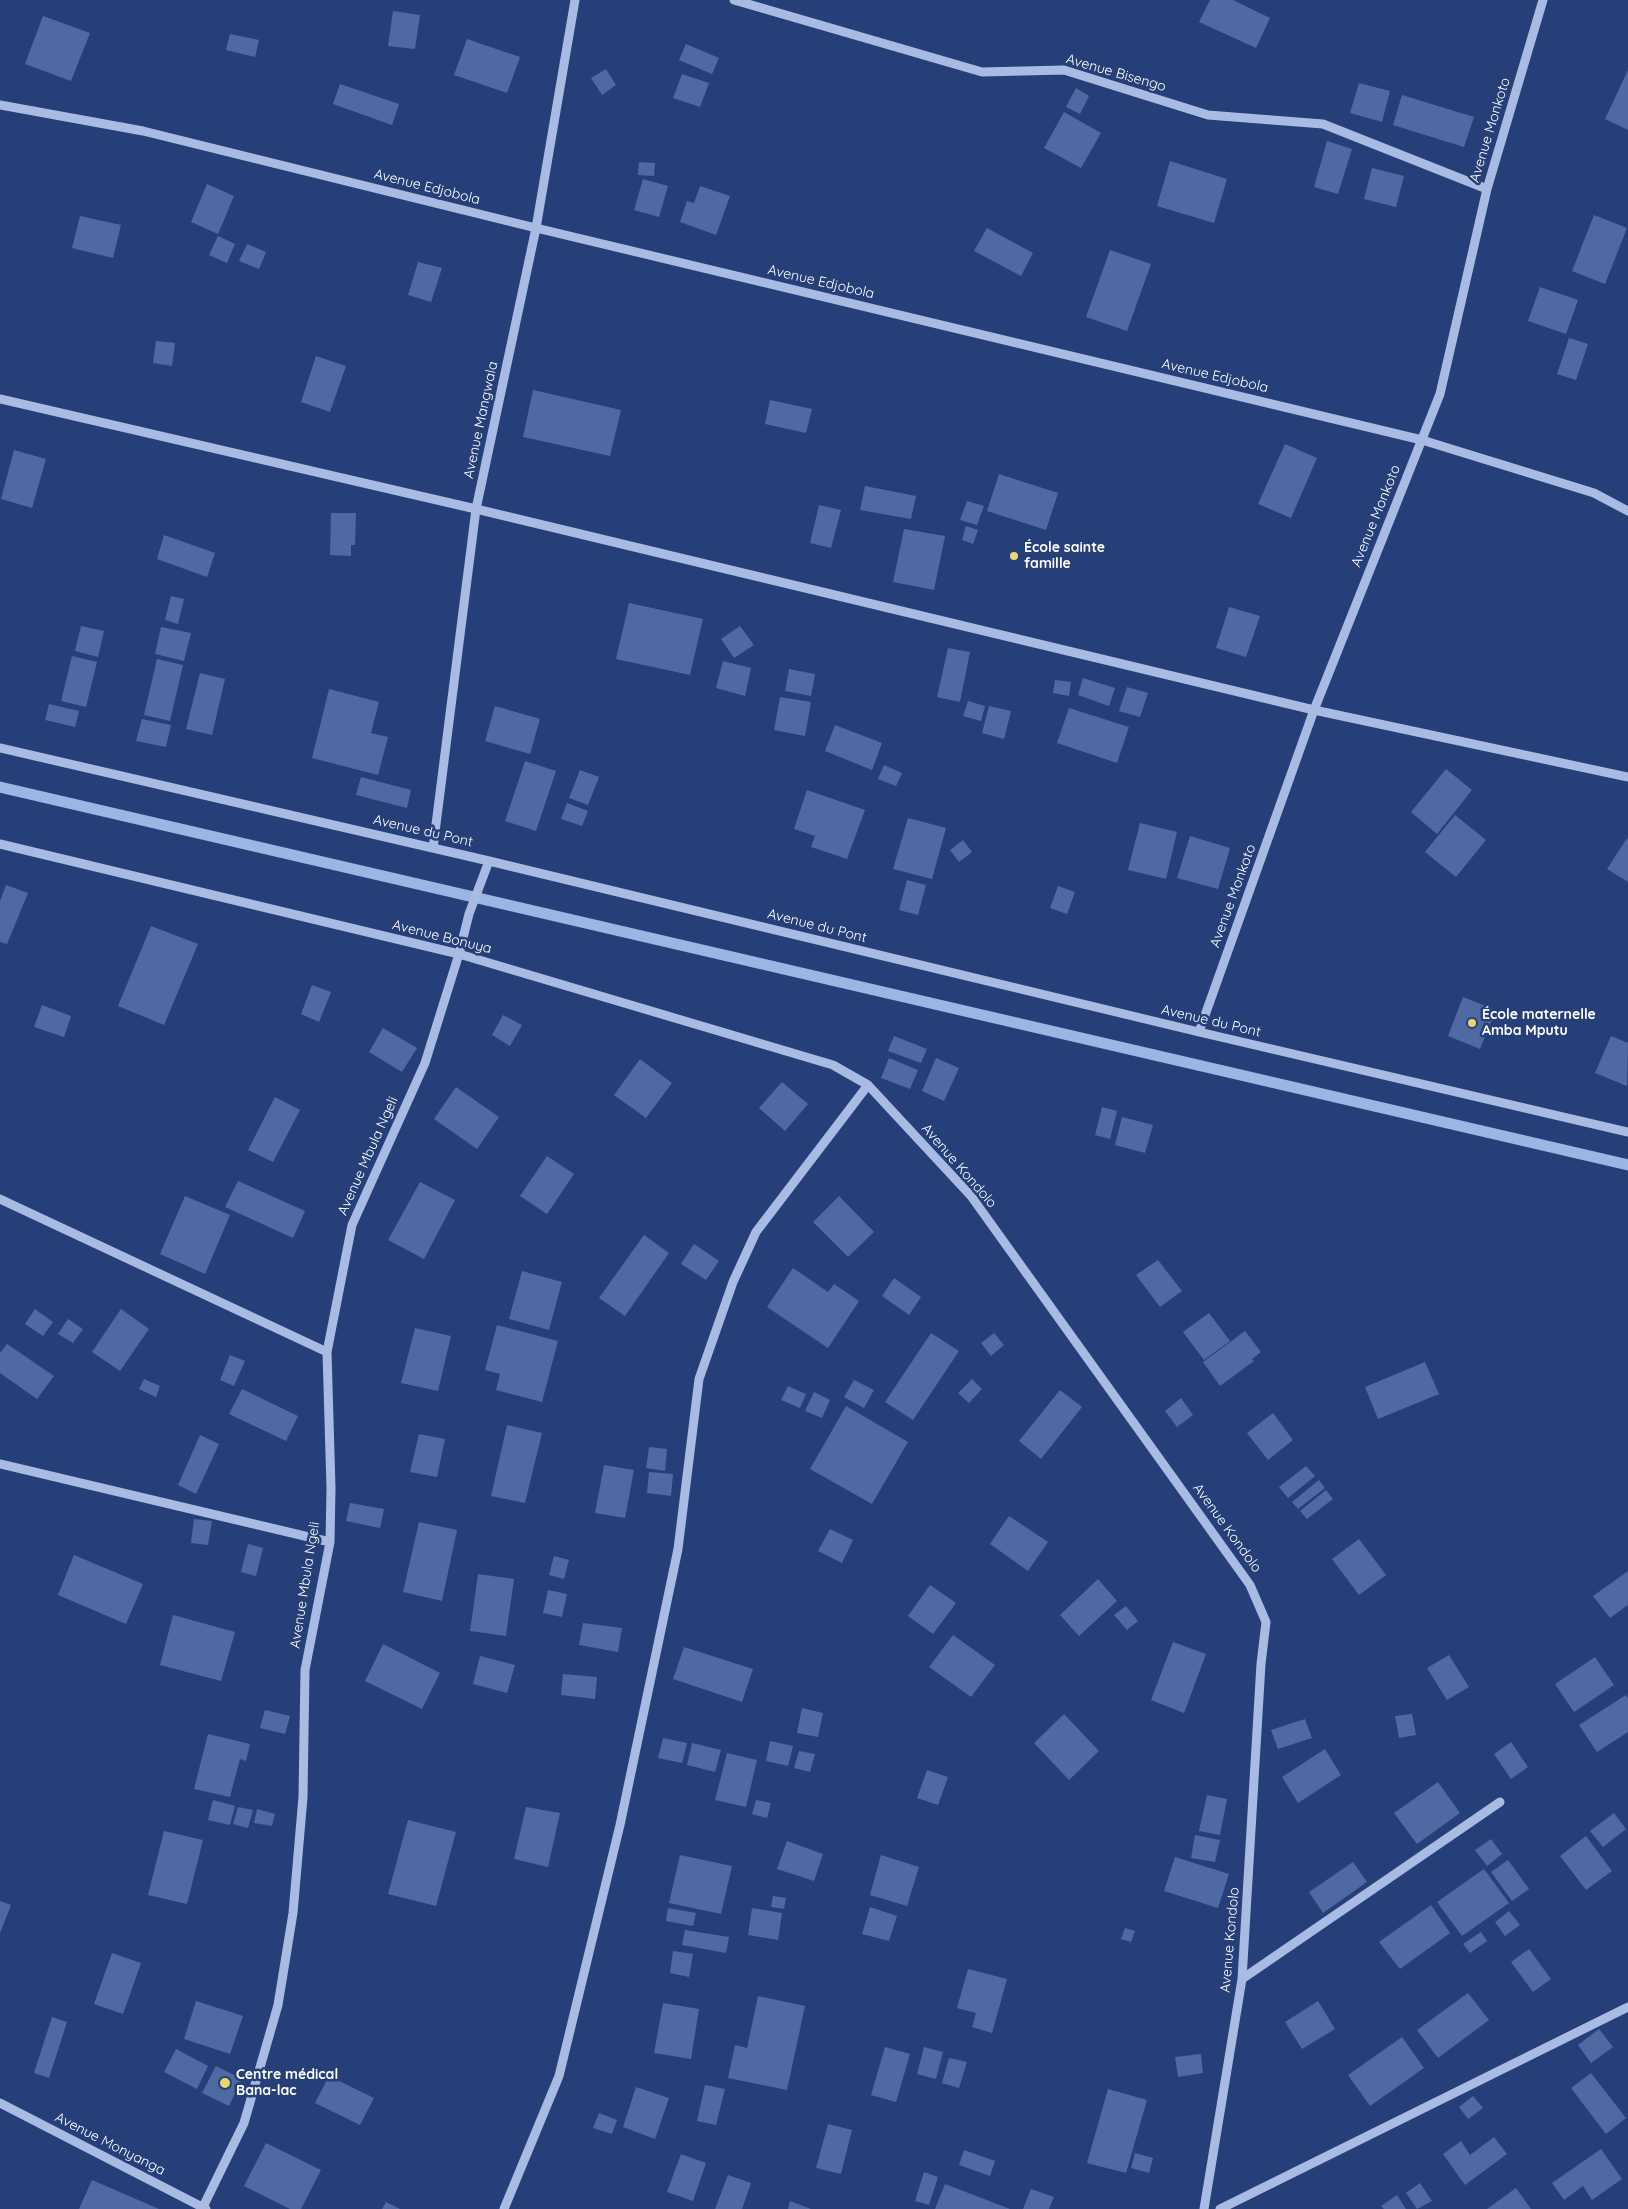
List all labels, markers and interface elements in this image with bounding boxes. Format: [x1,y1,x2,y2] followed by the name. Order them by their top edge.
[1064,51,1168,95] street label: Avenue Bisengo
[1466,76,1514,184] street label: Avenue Monkoto
[372,166,482,208] street label: Avenue Edjobola
[766,262,876,302] street label: Avenue Edjobola
[1160,356,1270,396] street label: Avenue Edjobola
[460,360,502,480] street label: Avenue Mangwala
[1348,463,1404,569] street label: Avenue Monkoto
[1024,540,1105,572] place label: École sainte famille
[1008,550,1020,562] marker: École sainte famille
[372,811,474,851] street label: Avenue du Pont
[1207,842,1259,950] street label: Avenue Monkoto
[766,906,868,946] street label: Avenue du Pont
[391,917,493,957] street label: Avenue Bonuya
[1160,1001,1262,1041] street label: Avenue du Pont
[1482,1007,1596,1040] place label: École maternelle Amba Mputu
[1466,1017,1478,1029] marker: École maternelle Amba Mputu
[334,1094,402,1218] street label: Avenue Mbula Ngeli
[918,1121,1000,1211] street label: Avenue Kondolo
[1189,1480,1265,1576] street label: Avenue Kondolo
[287,1520,323,1650] street label: Avenue Mbula Ngeli
[1217,1887,1243,1993] street label: Avenue Kondolo
[236,2067,338,2100] place label: Centre médical Bana-lac
[218,2076,232,2090] marker: Centre médical Bana-lac
[52,2109,168,2179] street label: Avenue Monyanga

